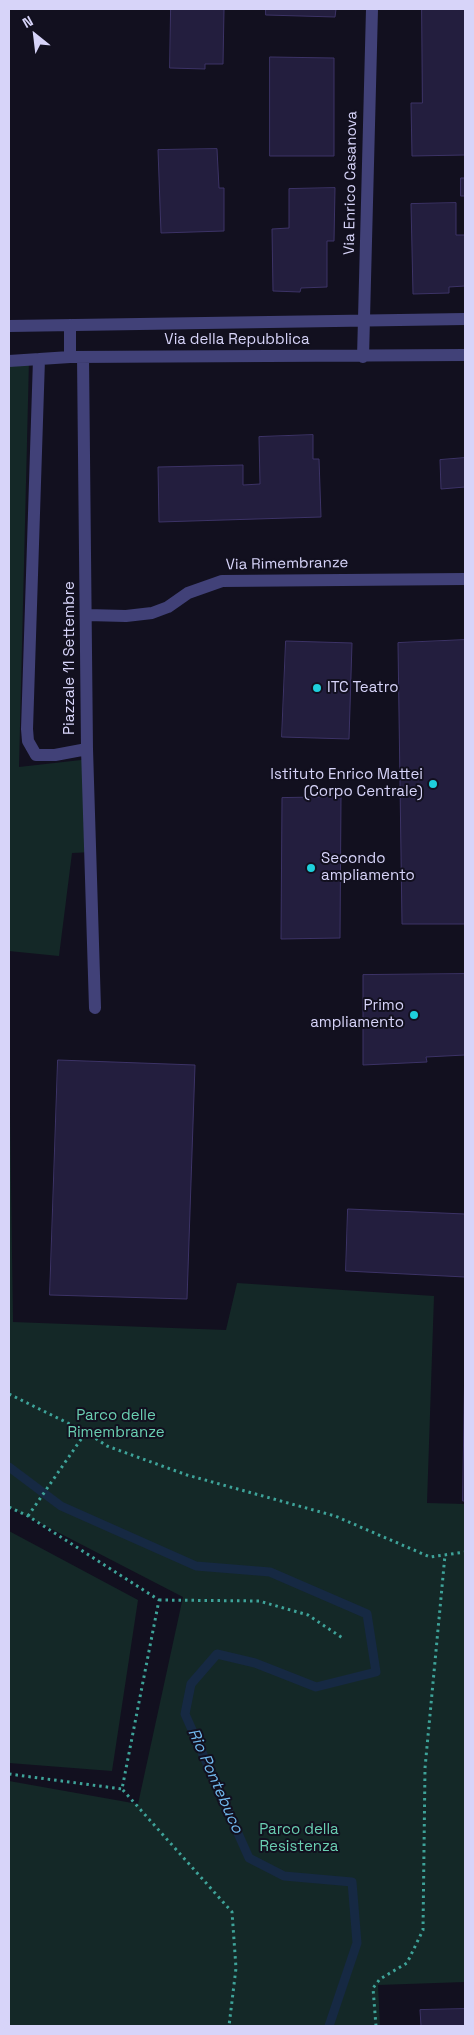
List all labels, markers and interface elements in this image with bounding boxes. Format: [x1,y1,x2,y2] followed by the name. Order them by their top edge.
[10,10,60,60] north arrow
[19,12,36,32] text: N
[341,111,361,255] street label: Via Enrico Casanova
[164,331,310,349] street label: Via della Repubblica
[226,554,348,574] street label: Via Rimembranze
[61,581,79,735] street label: Piazzale 11 Settembre
[327,679,398,697] place label: ITC Teatro
[311,682,323,694] marker: ITC Teatro
[270,766,423,801] place label: Istituto Enrico Mattei (Corpo Centrale)
[427,778,439,790] marker: Istituto Enrico Mattei (Corpo Centrale)
[321,850,415,885] place label: Secondo ampliamento
[305,862,317,874] marker: Secondo ampliamento
[310,997,404,1032] place label: Primo ampliamento
[408,1009,420,1021] marker: Primo ampliamento
[67,1407,165,1442] park label: Parco delle Rimembranze
[183,1726,247,1836] water label: Rio Pontebuco
[259,1821,339,1856] park label: Parco della Resistenza

